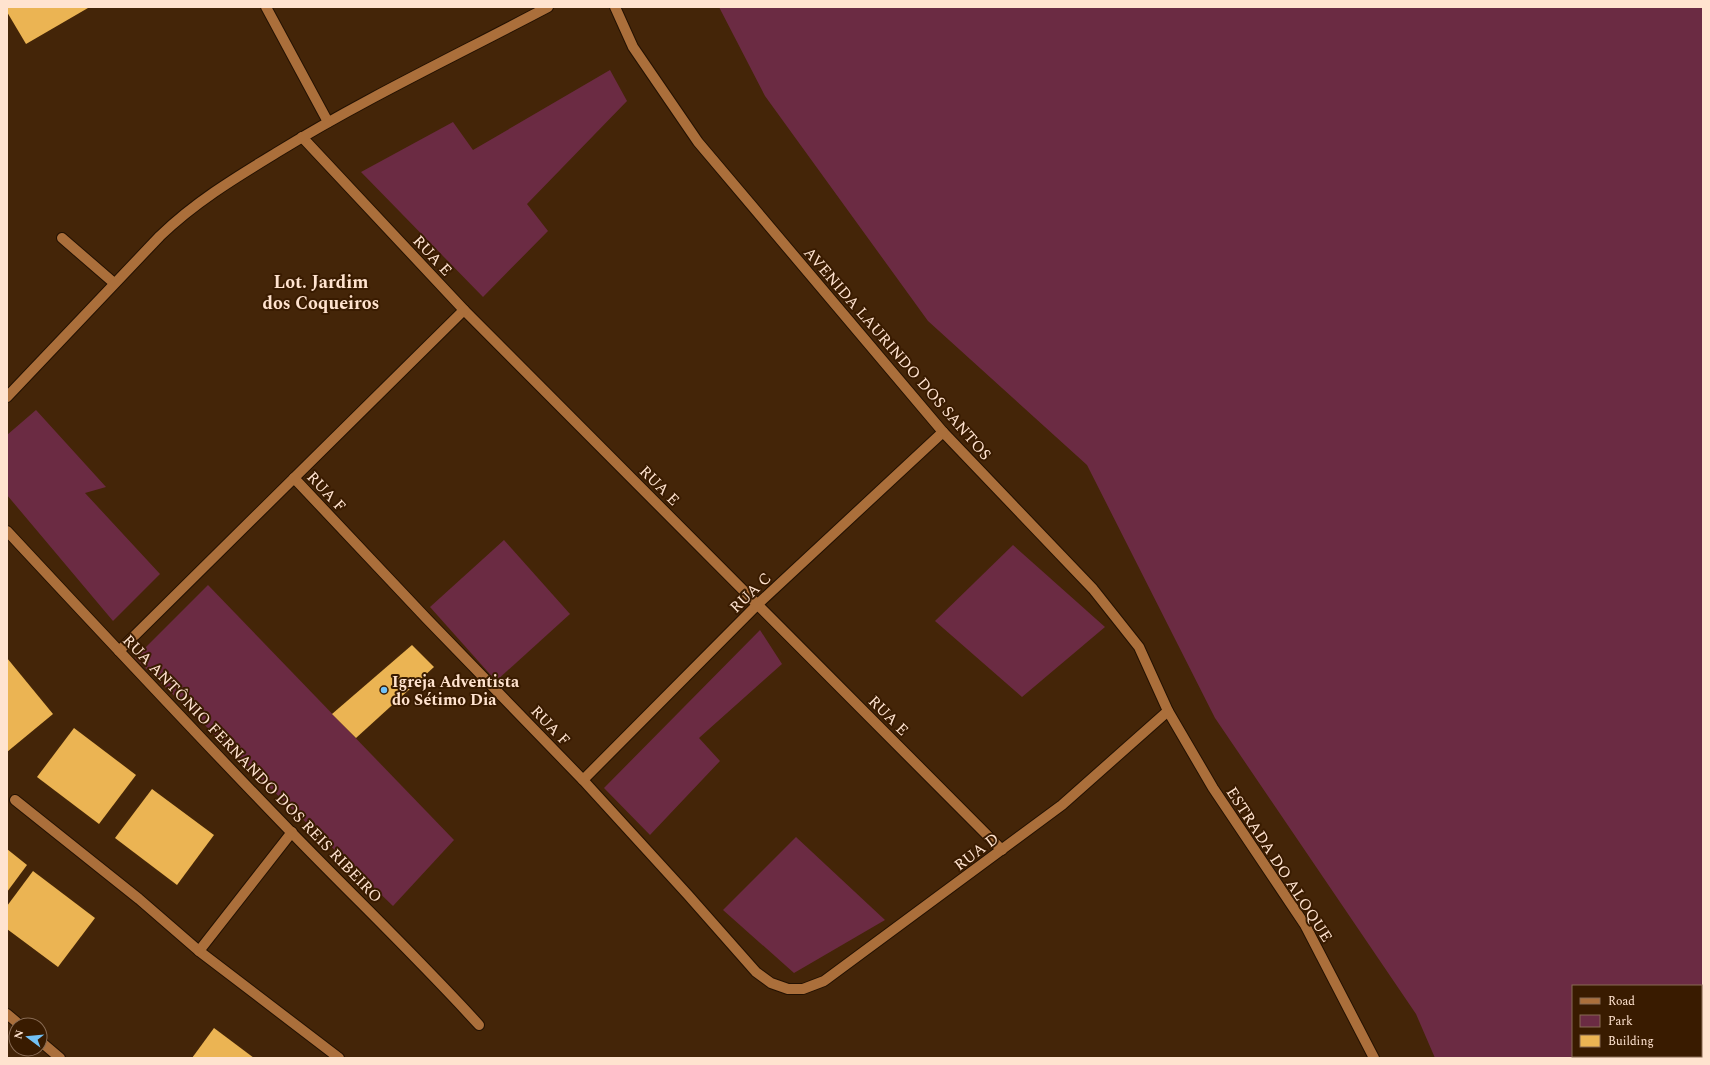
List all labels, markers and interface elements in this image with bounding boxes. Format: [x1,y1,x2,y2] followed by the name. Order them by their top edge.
[407,230,458,282] street label: RUA E
[798,242,997,466] street label: AVENIDA LAURINDO DOS SANTOS
[263,269,379,317] district label: Lot. Jardim dos Coqueiros
[633,460,685,512] street label: RUA E
[301,466,352,518] street label: RUA F
[724,567,777,619] street label: RUA C
[117,629,388,908] street label: RUA ANTÔNIO FERNANDO DOS REIS RIBEIRO
[392,670,520,712] place label: Igreja Adventista do Sétimo Dia
[379,685,389,695] marker: Igreja Adventista do Sétimo Dia
[862,690,914,742] street label: RUA E
[525,700,576,751] street label: RUA F
[1220,782,1339,947] street label: ESTRADA DO ALOQUE
[949,827,1004,877] street label: RUA D
[1572,985,1702,1057] legend
[1608,992,1635,1011] text: Road
[1608,1012,1633,1031] text: Park
[8,1017,48,1057] north arrow
[9,1028,28,1041] text: N
[1608,1032,1654,1051] text: Building

